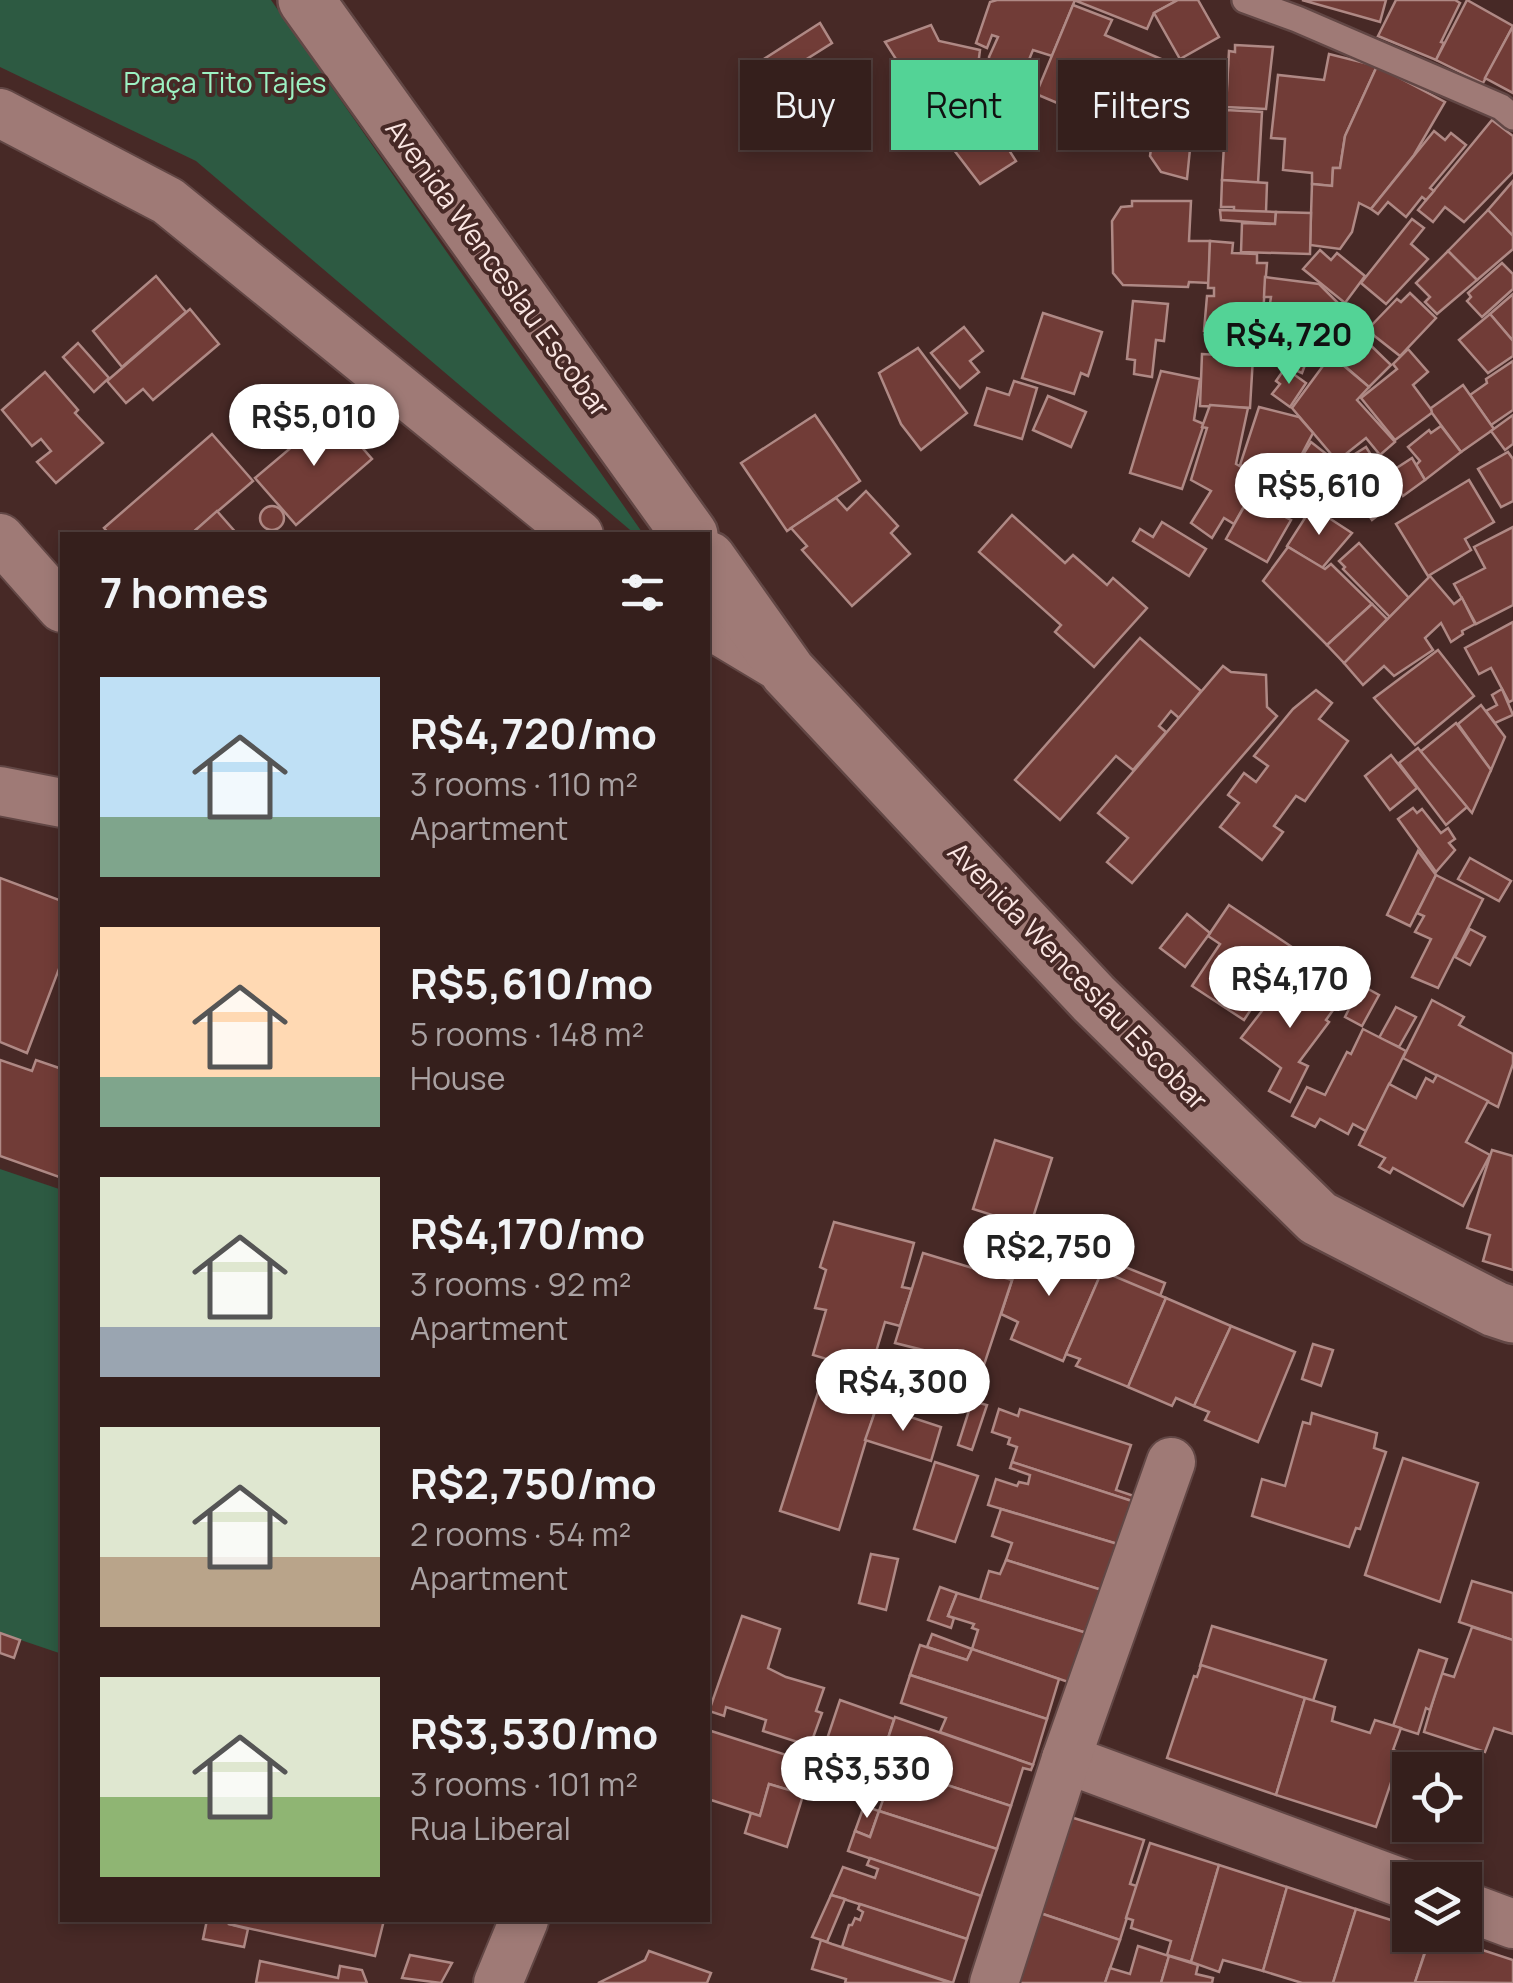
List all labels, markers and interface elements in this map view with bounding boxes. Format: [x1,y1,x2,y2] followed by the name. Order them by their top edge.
[740,60,871,150] chip: Buy
[891,60,1038,150] chip: Rent
[1058,60,1226,150] chip: Filters
[124,63,327,101] park label: Praça Tito Tajes
[378,111,620,424] street label: Avenida Wenceslau Escobar
[1197,302,1381,387] pin: R$4,720
[1226,312,1352,356] text: R$4,720
[222,384,406,469] pin: R$5,010
[251,394,377,438] text: R$5,010
[1227,453,1411,538] pin: R$5,610
[1257,463,1381,507] text: R$5,610
[100,563,268,621] text: 7 homes
[615,565,670,620] icon: filters
[410,704,657,762] text: R$4,720/mo
[180,717,300,837] icon: home
[410,762,638,806] text: 3 rooms · 110 m²
[410,806,568,850] text: Apartment
[940,833,1217,1118] street label: Avenida Wenceslau Escobar
[1198,946,1382,1031] pin: R$4,170
[410,954,653,1012] text: R$5,610/mo
[1231,956,1349,1000] text: R$4,170
[180,967,300,1087] icon: home
[410,1012,644,1056] text: 5 rooms · 148 m²
[410,1056,505,1100] text: House
[410,1204,645,1262] text: R$4,170/mo
[957,1214,1141,1299] pin: R$2,750
[180,1217,300,1337] icon: home
[986,1224,1112,1268] text: R$2,750
[410,1262,632,1306] text: 3 rooms · 92 m²
[410,1306,568,1350] text: Apartment
[811,1349,995,1434] pin: R$4,300
[838,1359,968,1403] text: R$4,300
[410,1454,657,1512] text: R$2,750/mo
[180,1467,300,1587] icon: home
[410,1512,631,1556] text: 2 rooms · 54 m²
[410,1556,568,1600] text: Apartment
[410,1704,658,1762] text: R$3,530/mo
[180,1717,300,1837] icon: home
[775,1736,959,1821] pin: R$3,530
[803,1746,931,1790] text: R$3,530
[1392,1752,1482,1952] map controls
[1392,1752,1482,1842] button: locate
[410,1762,638,1806] text: 3 rooms · 101 m²
[410,1806,571,1850] text: Rua Liberal
[1392,1862,1482,1952] button: layers

